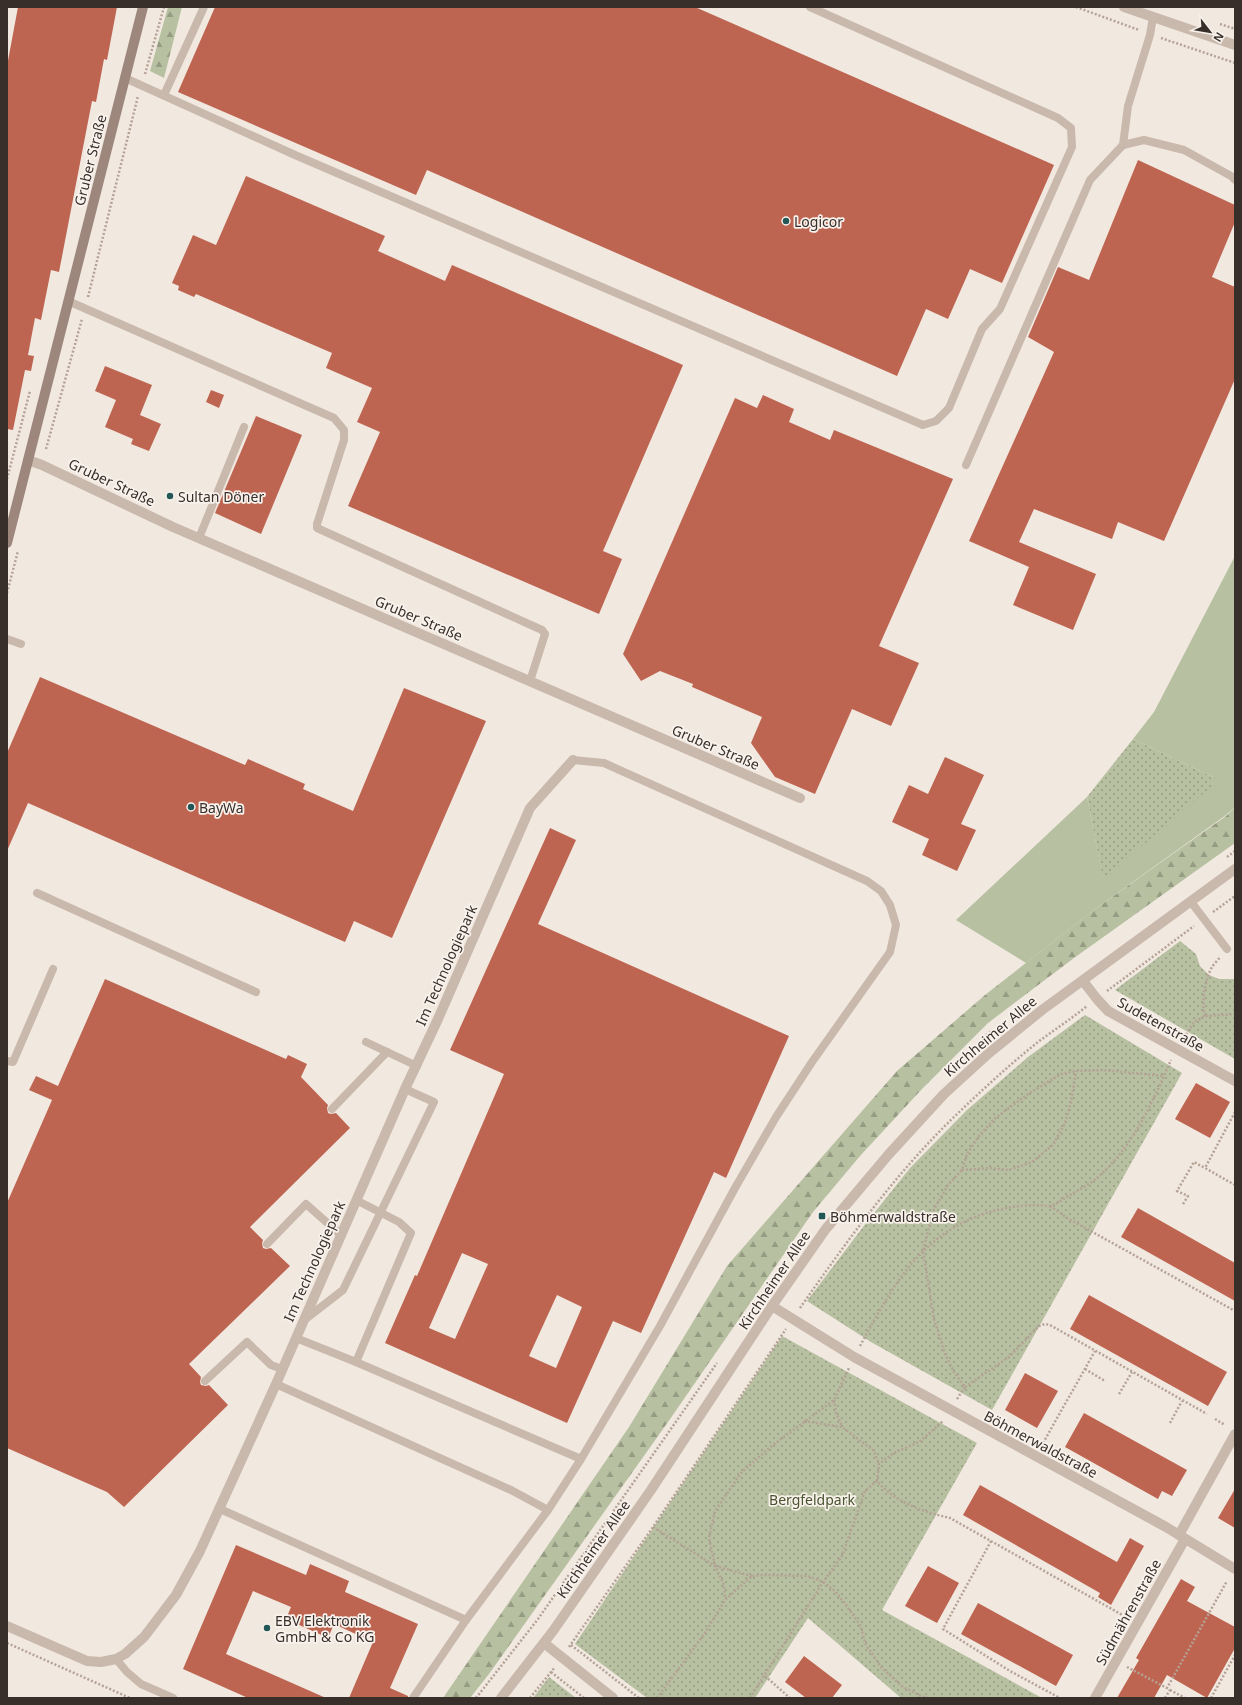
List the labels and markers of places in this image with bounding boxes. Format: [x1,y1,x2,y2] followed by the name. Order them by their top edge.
[794,212,843,231] place label: Logicor
[781,216,791,226] marker: Logicor
[178,487,264,506] place label: Sultan Döner
[165,491,175,501] marker: Sultan Döner
[199,798,244,817] place label: BayWa
[186,802,196,812] marker: BayWa
[830,1207,956,1226] place label: Böhmerwaldstraße
[817,1211,827,1221] marker: Böhmerwaldstraße
[275,1611,374,1646] place label: EBV Elektronik GmbH & Co KG
[262,1623,272,1633] marker: EBV Elektronik GmbH & Co KG

